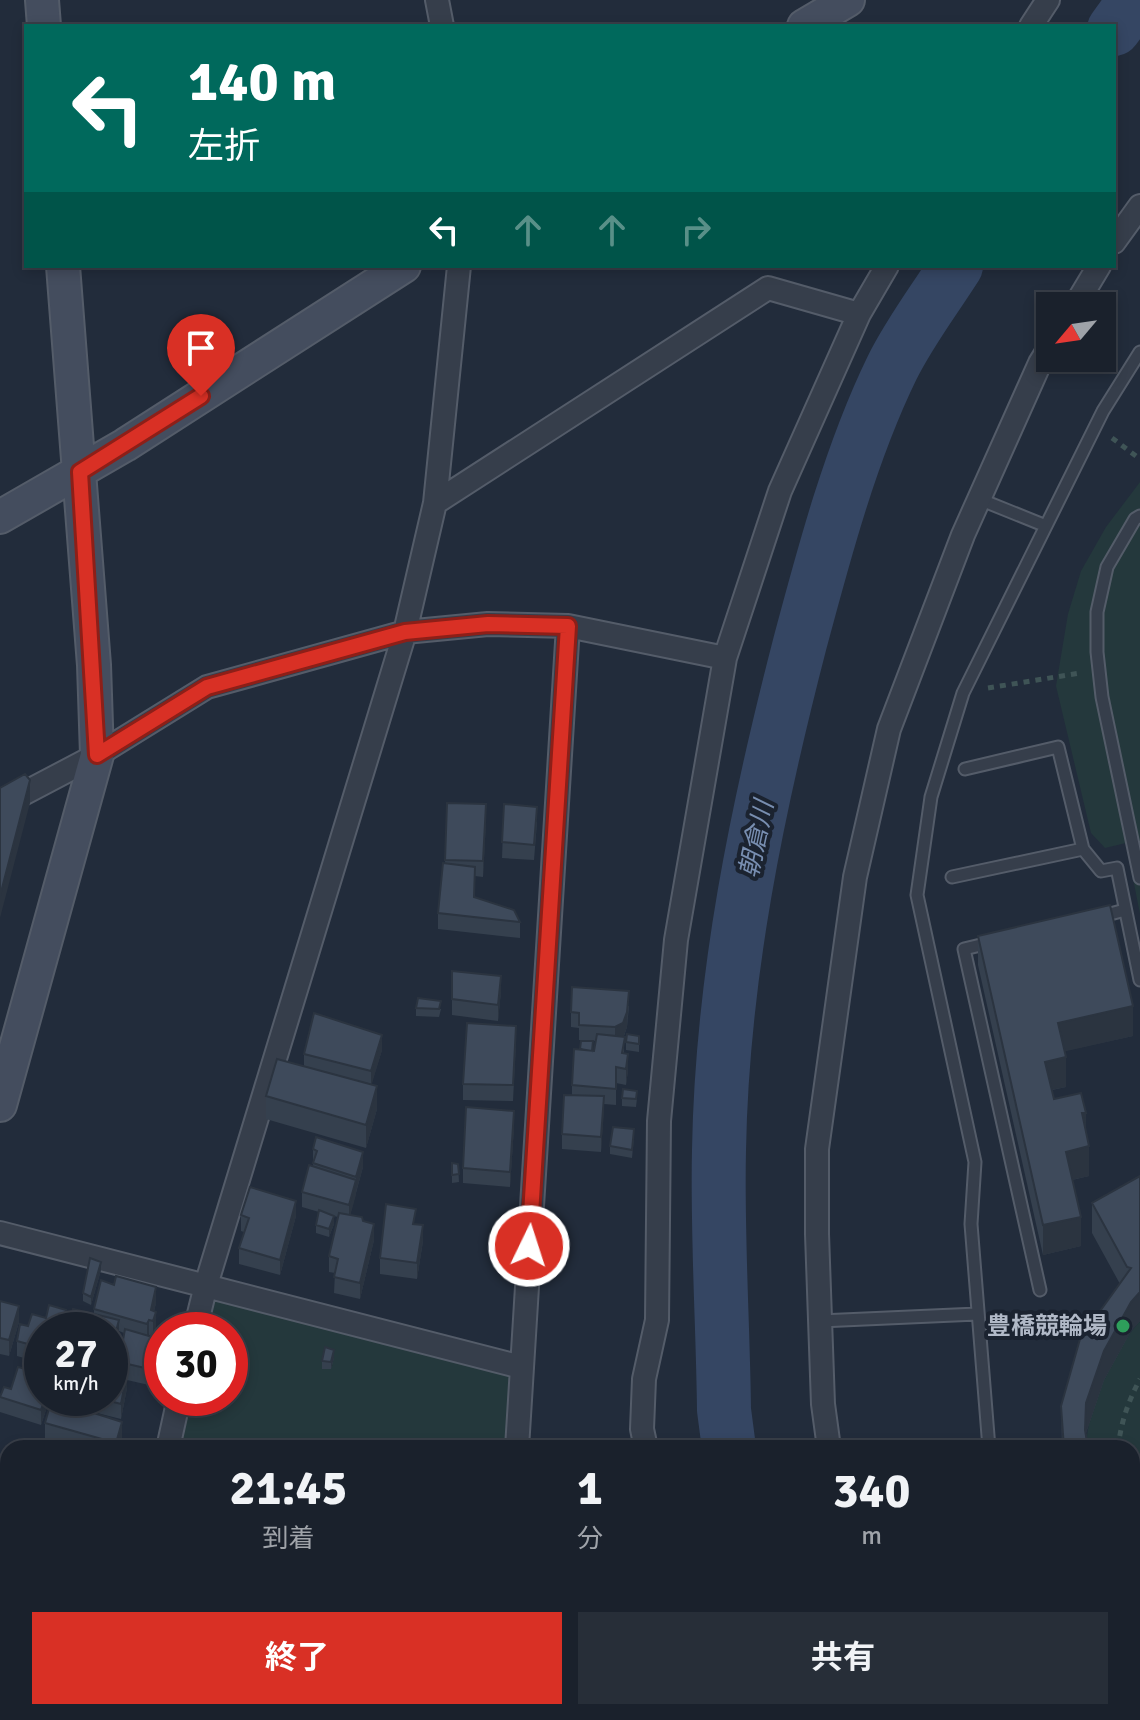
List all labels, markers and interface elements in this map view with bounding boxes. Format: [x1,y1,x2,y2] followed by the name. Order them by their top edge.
[188,47,336,116] text: 140 m
[56,56,160,160] icon: left
[188,124,260,169] text: 左折
[422,208,466,252] icon: left
[506,208,550,252] icon: ahead
[590,208,634,252] icon: ahead
[674,208,718,252] icon: right
[1036,292,1116,372] north arrow
[1036,292,1116,372] map controls
[167,314,235,396] pin
[179,326,223,370] icon: arrive
[733,795,781,881] water label: 朝倉川
[487,1204,571,1288] position arrow
[987,1311,1107,1341] place label: 豊橋競輪場
[144,1312,248,1416] speed limit sign: 30
[1114,1317,1132,1335] marker: 豊橋競輪場
[54,1329,98,1379] text: 27
[53,1371,99,1396] text: km/h
[230,1459,347,1518] text: 21:45
[577,1459,603,1518] text: 1
[833,1462,910,1521] text: 340
[861,1520,882,1552] text: m
[263,1523,315,1555] text: 到着
[577,1523,603,1555] text: 分
[32,1612,562,1704] button: 終了
[578,1612,1108,1704] button: 共有

